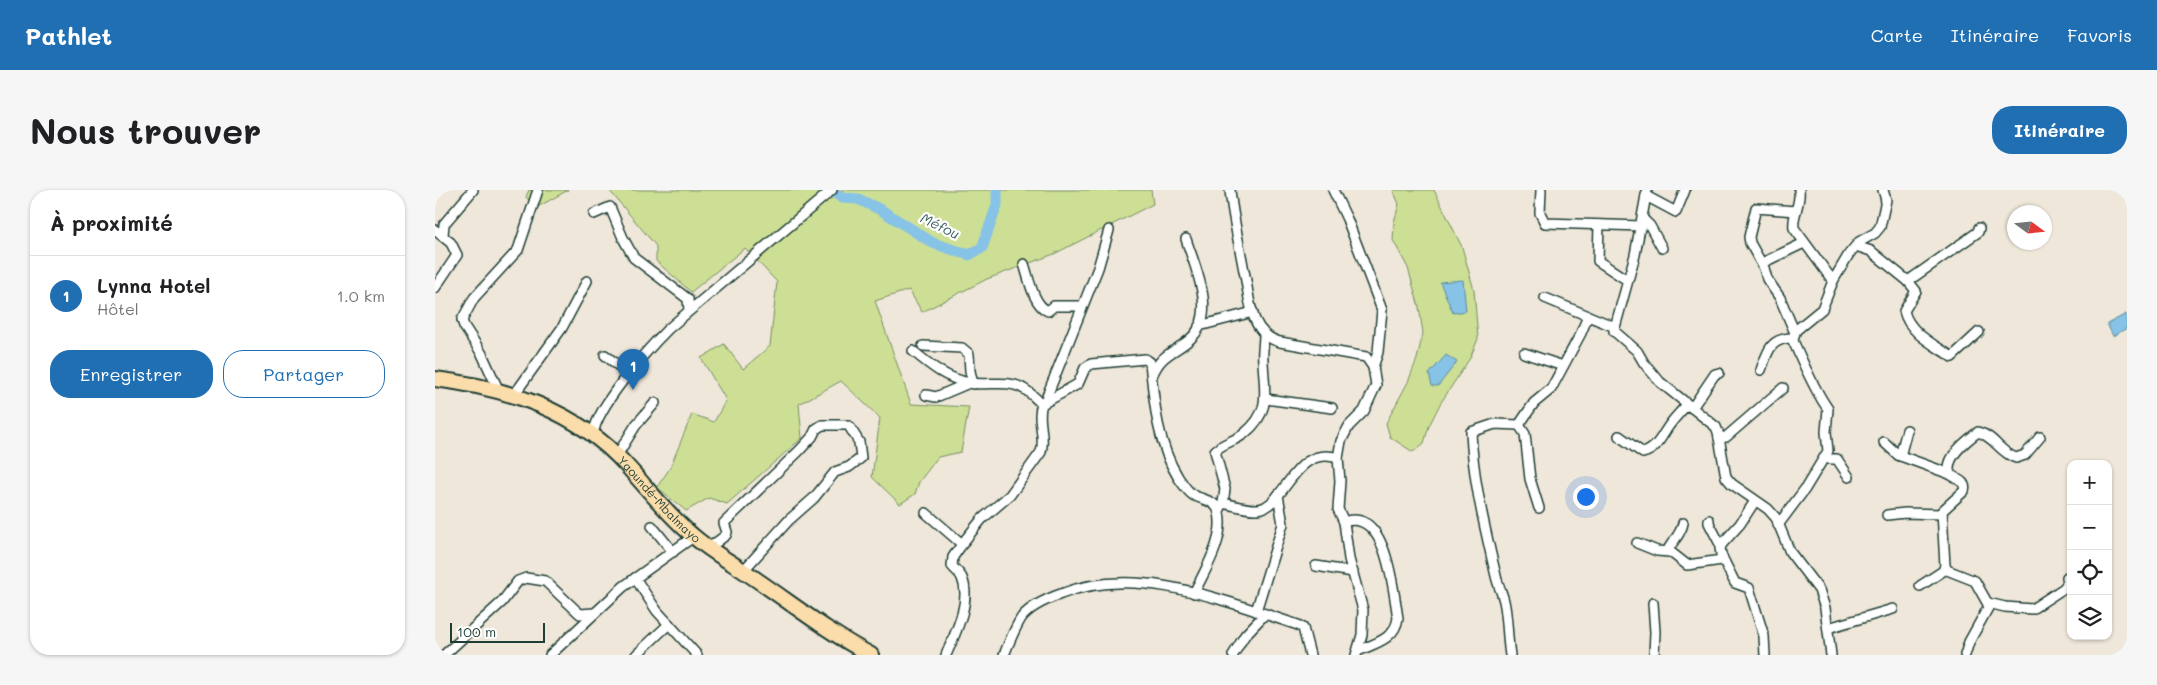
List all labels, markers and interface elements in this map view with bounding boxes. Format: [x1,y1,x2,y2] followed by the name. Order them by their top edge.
[25,20,112,51] text: Pathlet
[1871,23,1923,47] text: Carte
[1951,23,2039,47] text: Itinéraire
[2067,23,2132,47] text: Favoris
[1992,106,2127,154] button: Itinéraire
[30,107,261,153] text: Nous trouver
[2007,205,2052,250] north arrow
[918,208,963,243] water label: Méfou
[50,209,173,236] text: À proximité
[97,273,210,298] text: Lynna Hotel
[62,285,70,306] text: 1
[337,285,385,306] text: 1.0 km
[97,298,139,319] text: Hôtel
[617,349,649,390] pin: 1
[50,350,213,398] button: Enregistrer
[223,350,385,398] button: Partager
[615,452,704,546] street label: Yaoundé-Mbalmayo
[2067,460,2112,640] map controls
[2067,460,2112,505] button: +
[1573,484,1599,510] your location
[2067,505,2112,550] button: −
[2067,550,2112,595] button: locate
[2067,595,2112,640] button: layers
[450,620,545,643] scale bar
[457,622,496,641] text: 100 m

